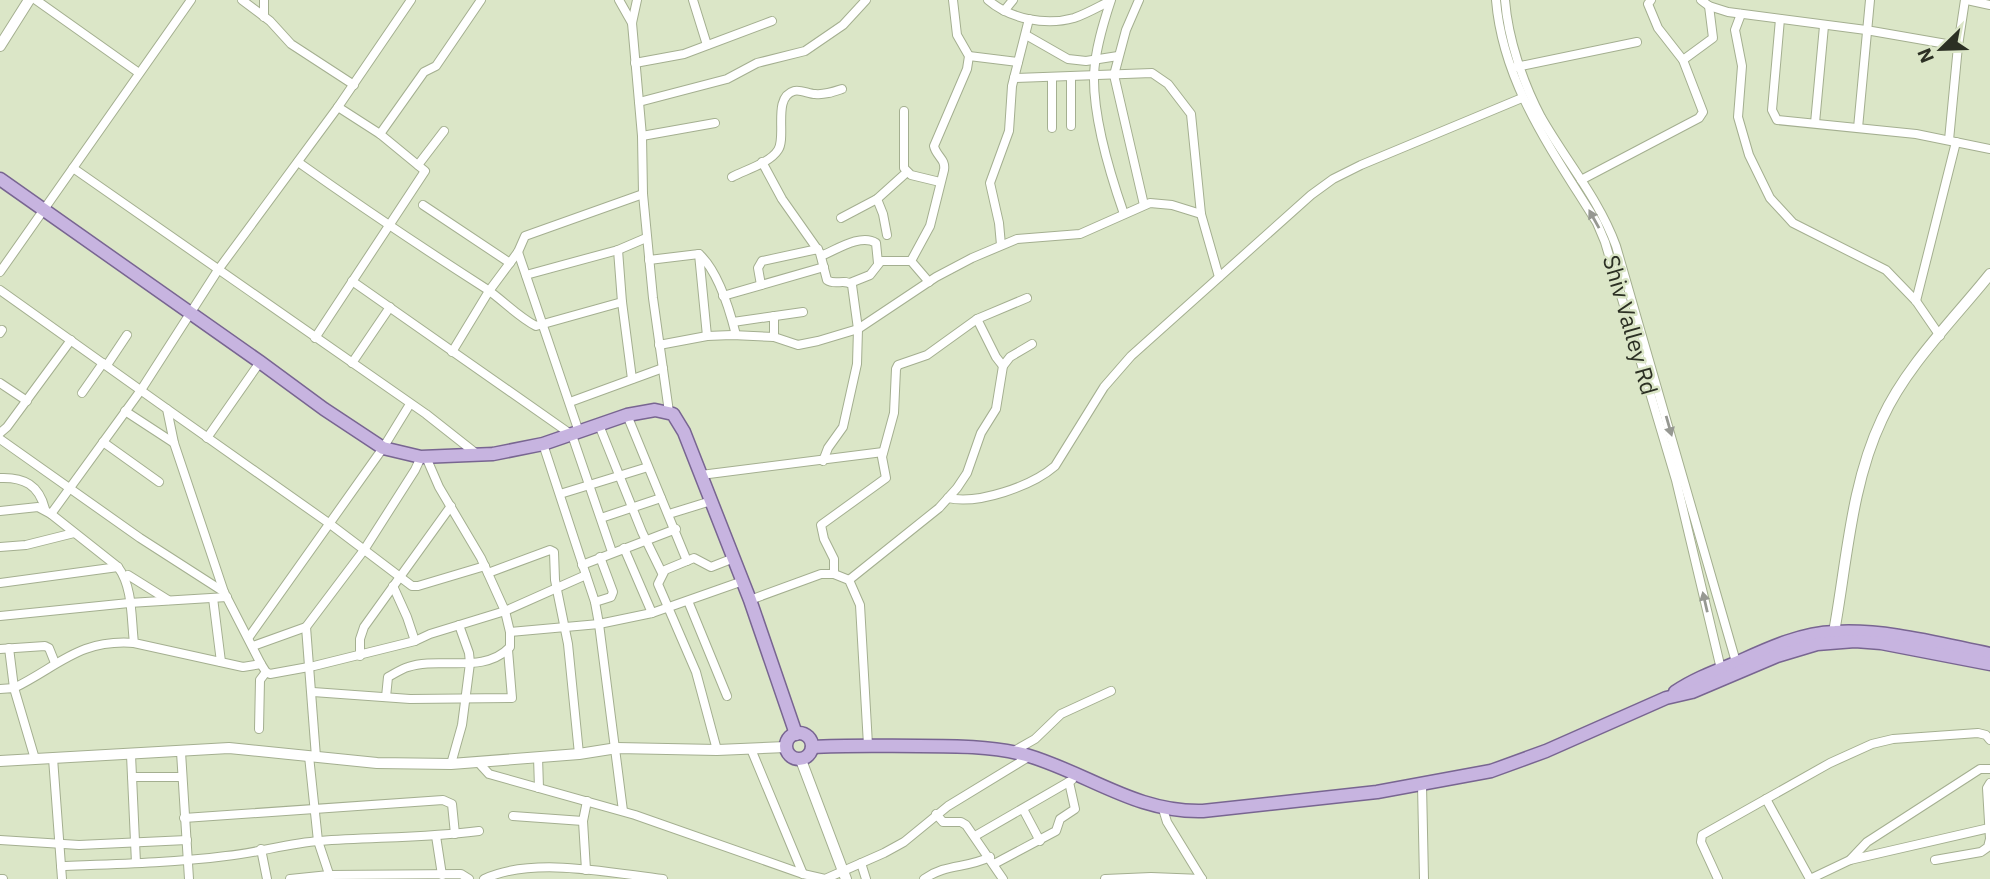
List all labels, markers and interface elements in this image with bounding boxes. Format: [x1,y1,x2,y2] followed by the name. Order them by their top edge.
[1906,14,1976,84] north arrow
[1912,45,1939,67] text: N
[1588,210,1600,229] one-way arrow
[1597,251,1665,398] street label: Shiv Valley Rd
[1665,415,1675,436] one-way arrow
[1699,591,1710,613] one-way arrow

